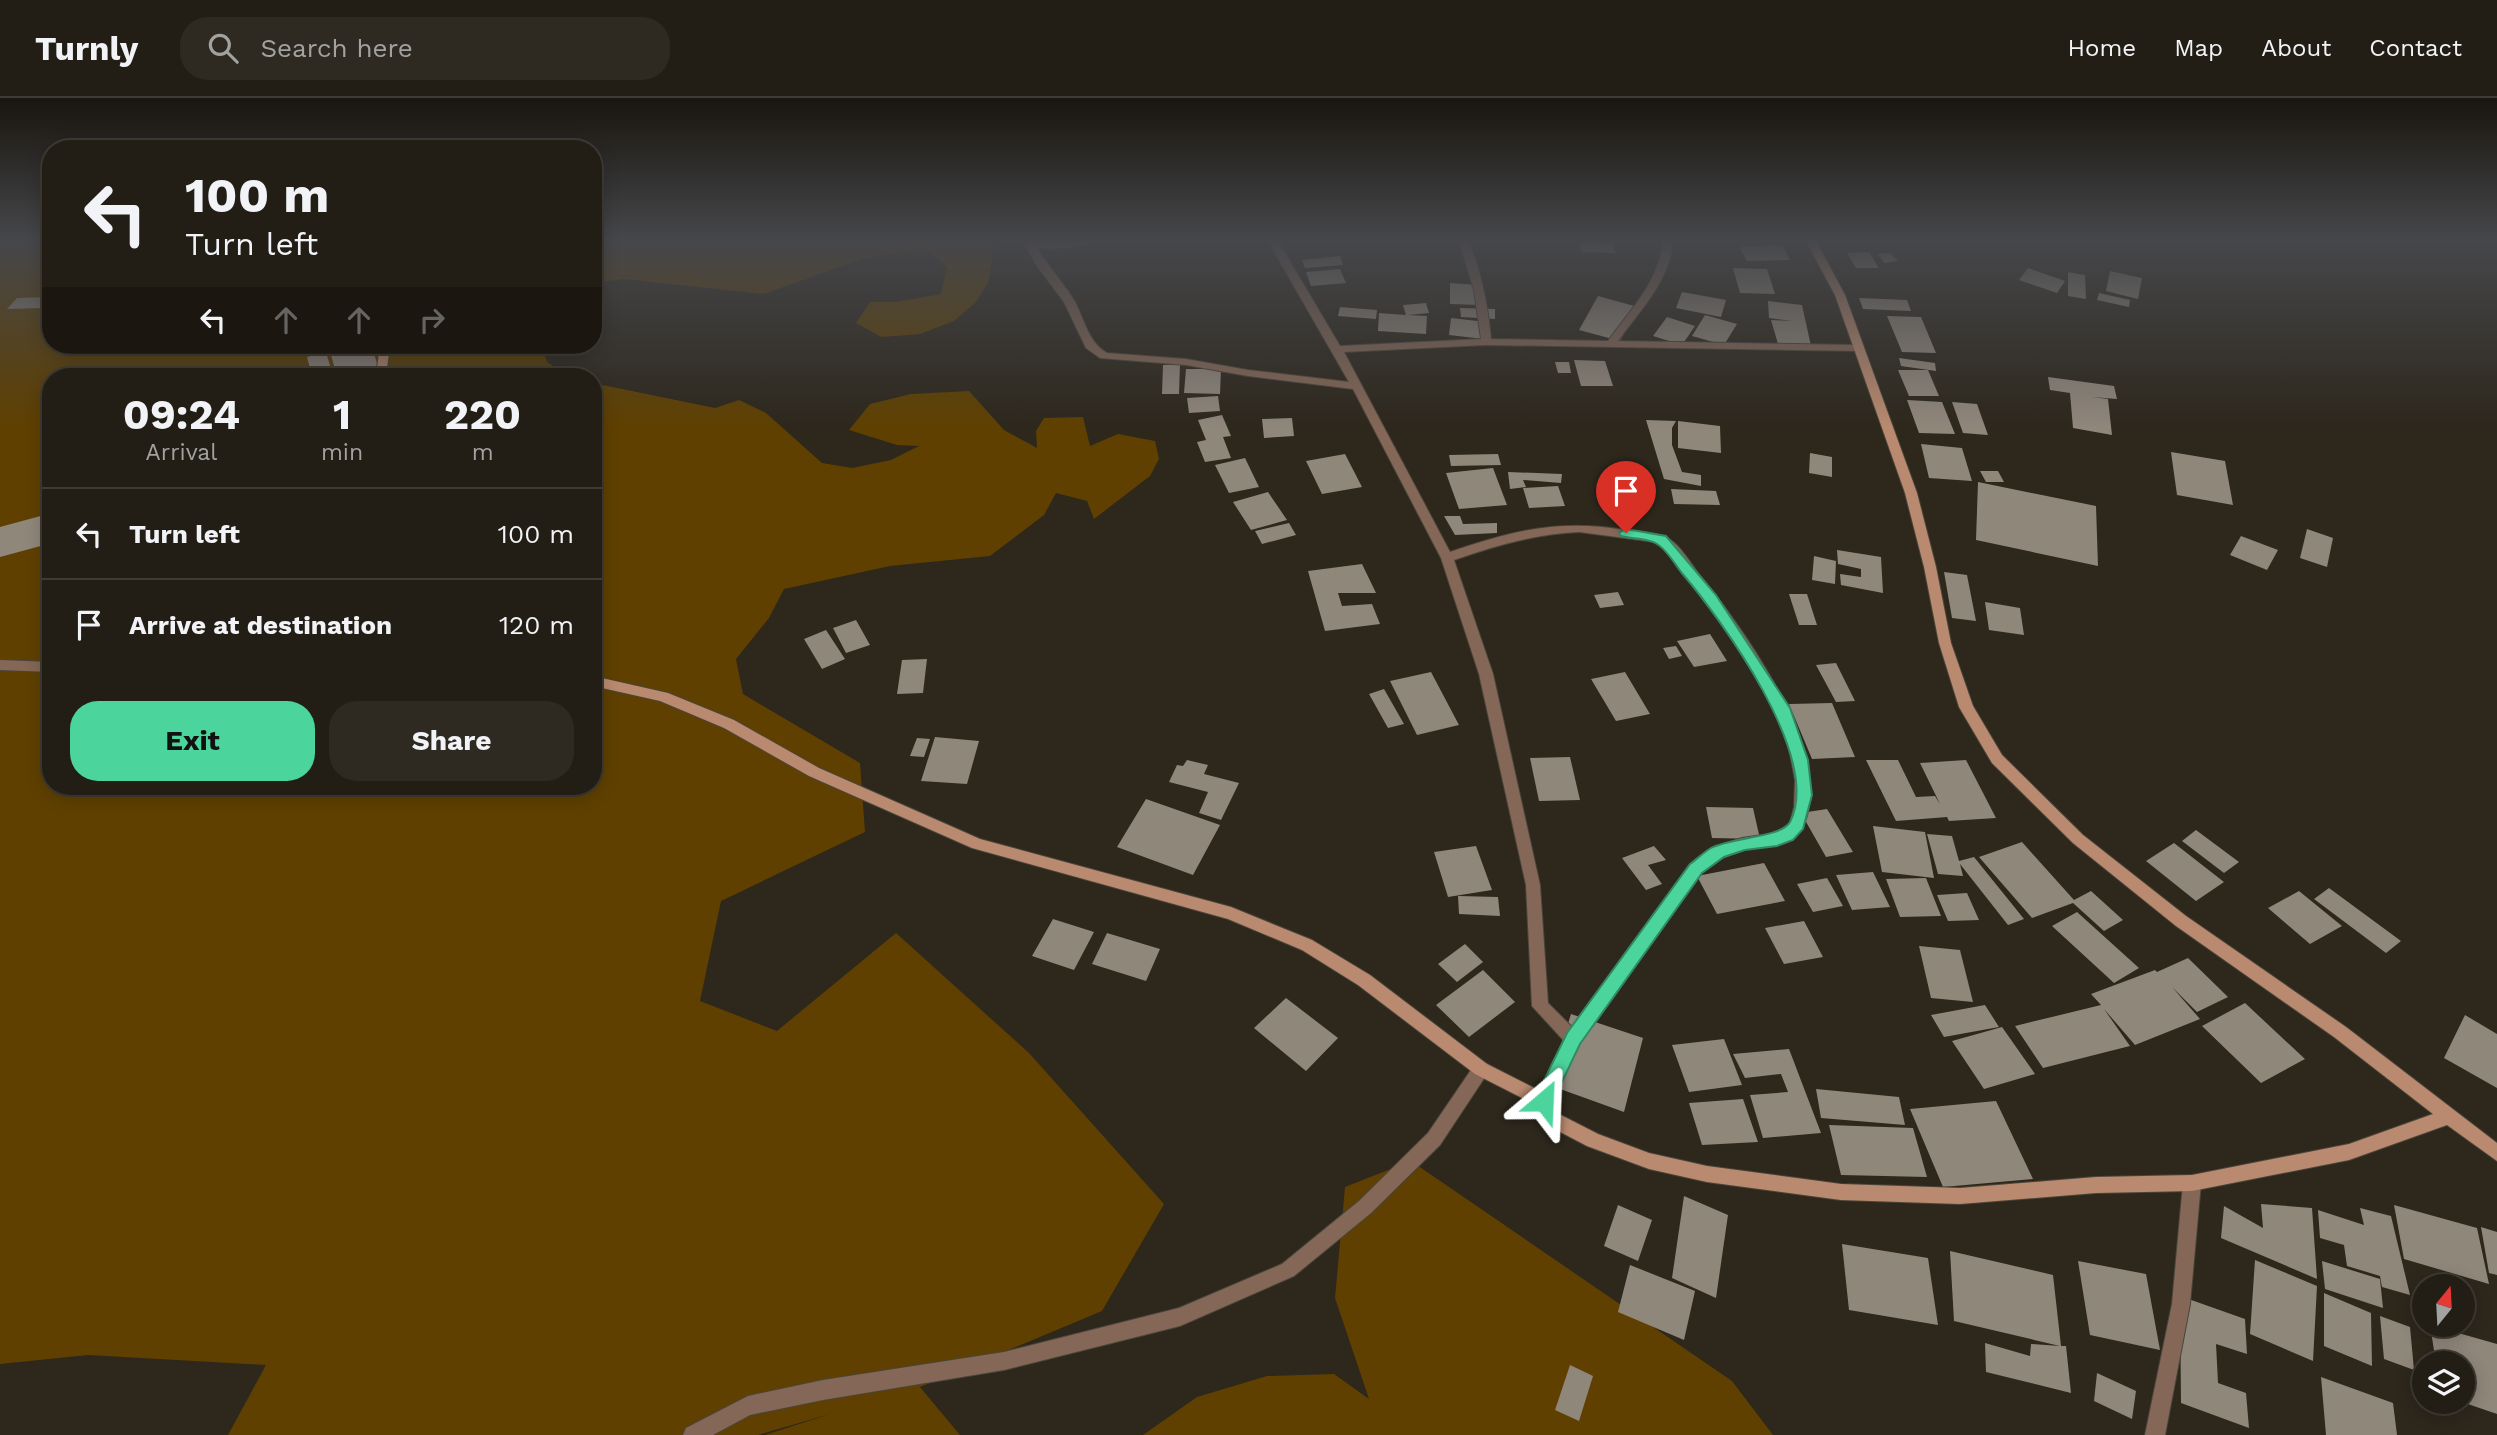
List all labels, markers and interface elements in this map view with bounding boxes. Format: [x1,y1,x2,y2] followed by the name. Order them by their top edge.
[180,17,670,80] search box
[35,29,138,68] text: Turnly
[204,29,242,67] icon: search
[260,33,413,63] text: Search here
[2068,34,2136,62] text: Home
[2174,34,2223,62] text: Map
[2261,34,2331,62] text: About
[2369,34,2462,62] text: Contact
[185,166,329,224] text: 100 m
[70,168,161,259] icon: left
[185,225,318,263] text: Turn left
[194,301,232,339] icon: left
[267,301,305,339] icon: ahead
[340,301,378,339] icon: ahead
[413,301,451,339] icon: right
[123,390,240,439] text: 09:24
[333,390,351,439] text: 1
[444,390,521,439] text: 220
[146,439,217,466] text: Arrival
[321,439,363,466] text: min
[472,439,494,466] text: m
[1596,461,1656,533] pin
[1607,472,1645,510] icon: arrive
[70,515,108,553] icon: left
[129,519,240,549] text: Turn left
[498,519,574,549] text: 100 m
[70,606,108,644] icon: arrive
[129,610,392,640] text: Arrive at destination
[499,610,574,640] text: 120 m
[70,701,315,781] button: Exit
[329,701,574,781] button: Share
[1507,1064,1581,1138] position arrow
[2412,1274,2474,1337] north arrow
[2412,1274,2475,1414] map controls
[2412,1351,2475,1414] button: layers

